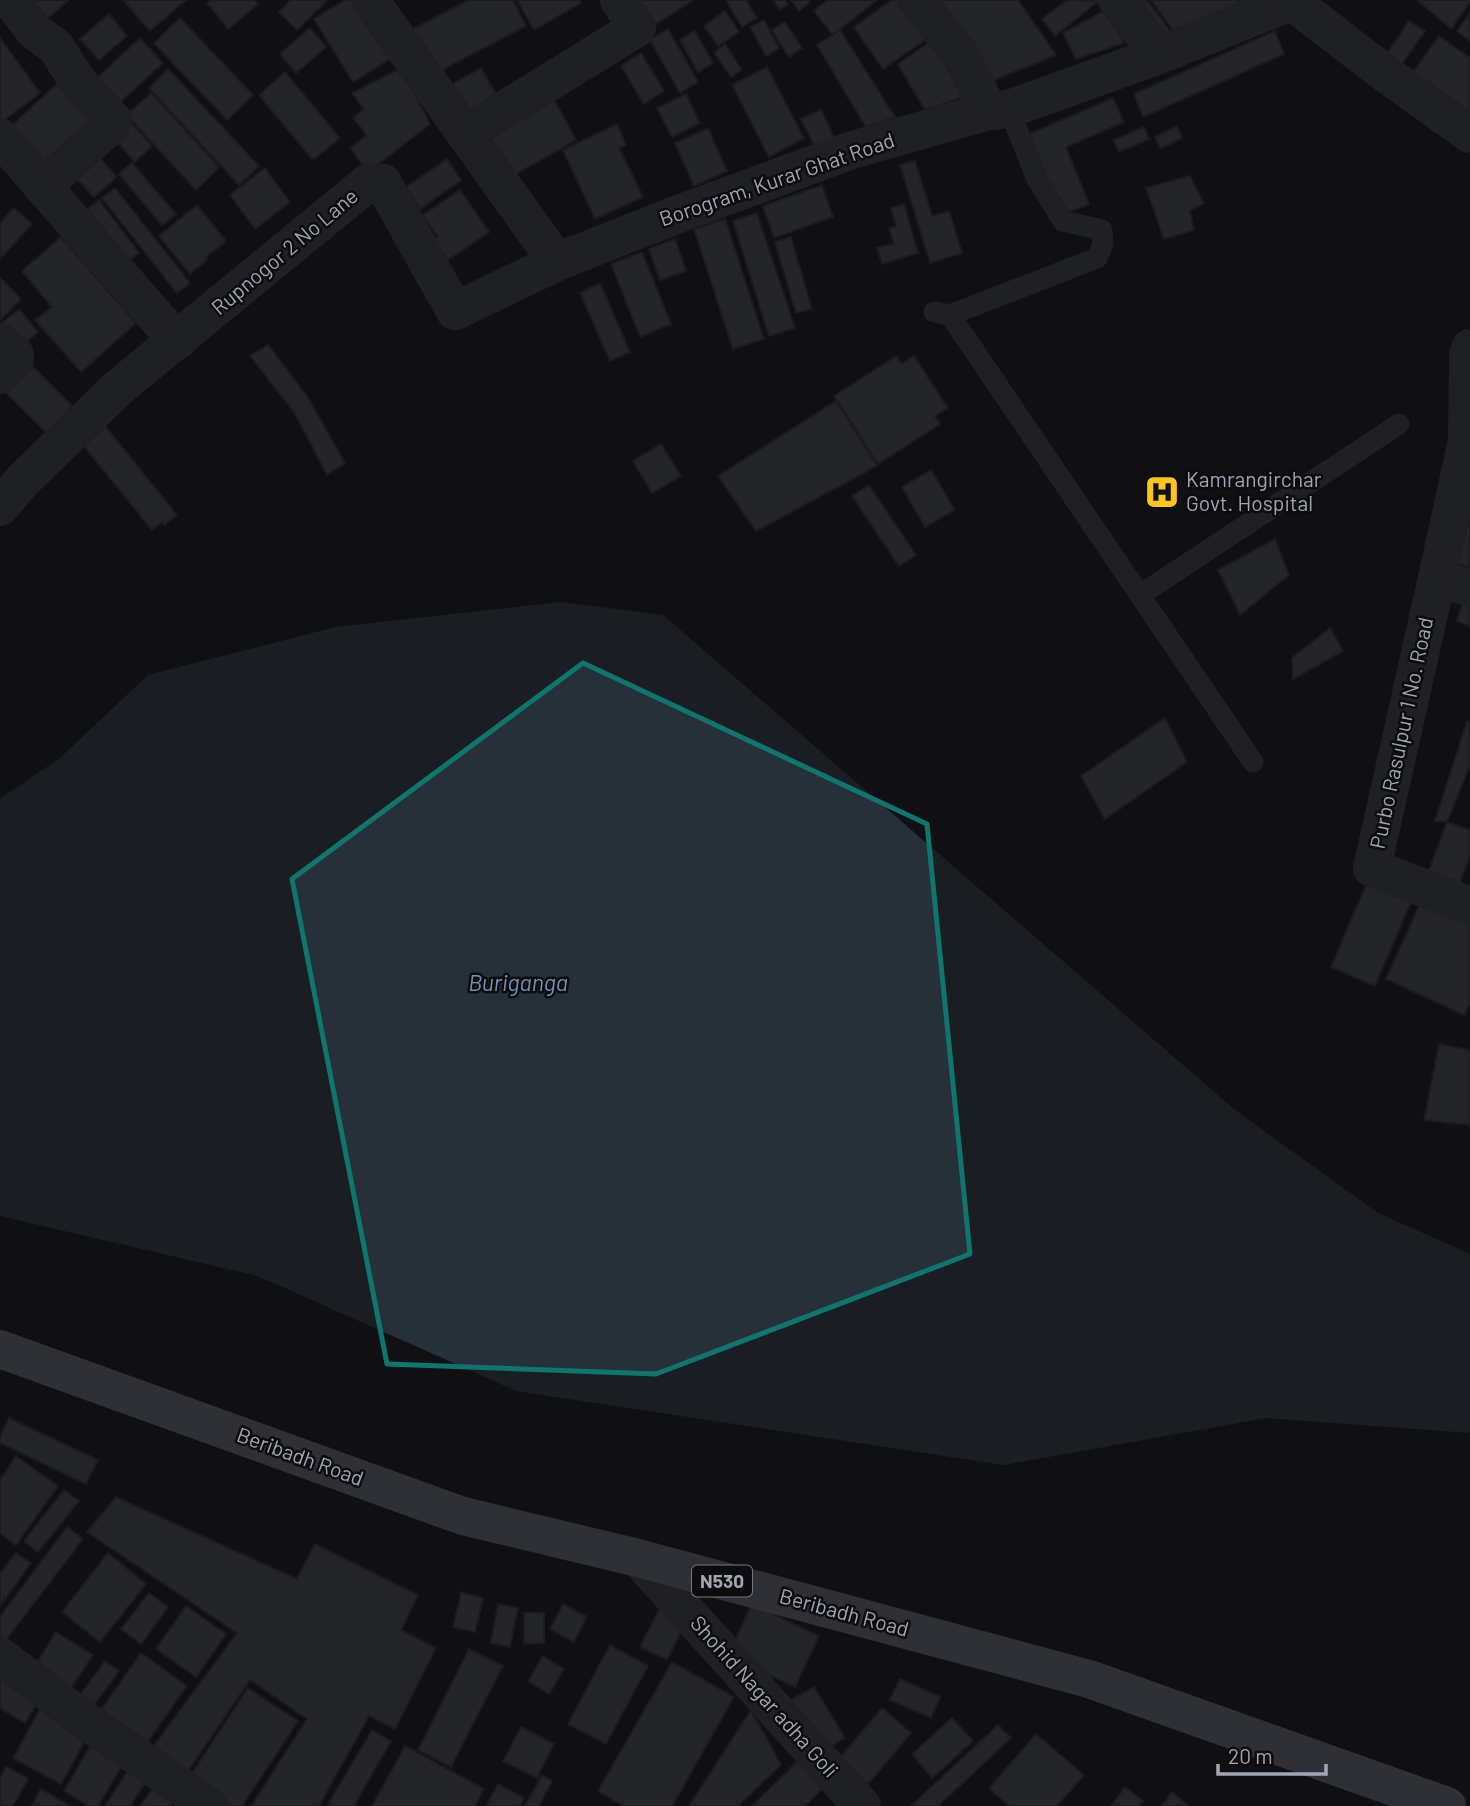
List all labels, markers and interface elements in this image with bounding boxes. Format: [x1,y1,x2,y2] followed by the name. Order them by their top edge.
[656,127,897,231] street label: Borogram, Kurar Ghat Road
[206,182,362,319] street label: Rupnogor 2 No Lane
[1186,466,1322,515] place label: Kamrangirchar Govt. Hospital
[1143,473,1181,511] hospital icon: Kamrangirchar Govt. Hospital
[1364,615,1437,851] street label: Purbo Rasulpur 1 No. Road
[468,968,568,996] water label: Buriganga
[234,1421,367,1490] street label: Beribadh Road
[692,1566,752,1596] road number: N530
[777,1582,912,1641] street label: Beribadh Road
[686,1610,844,1782] street label: Shohid Nagar adha Goli
[1218,1732,1326,1776] scale bar
[1228,1743,1273,1768] text: 20 m

